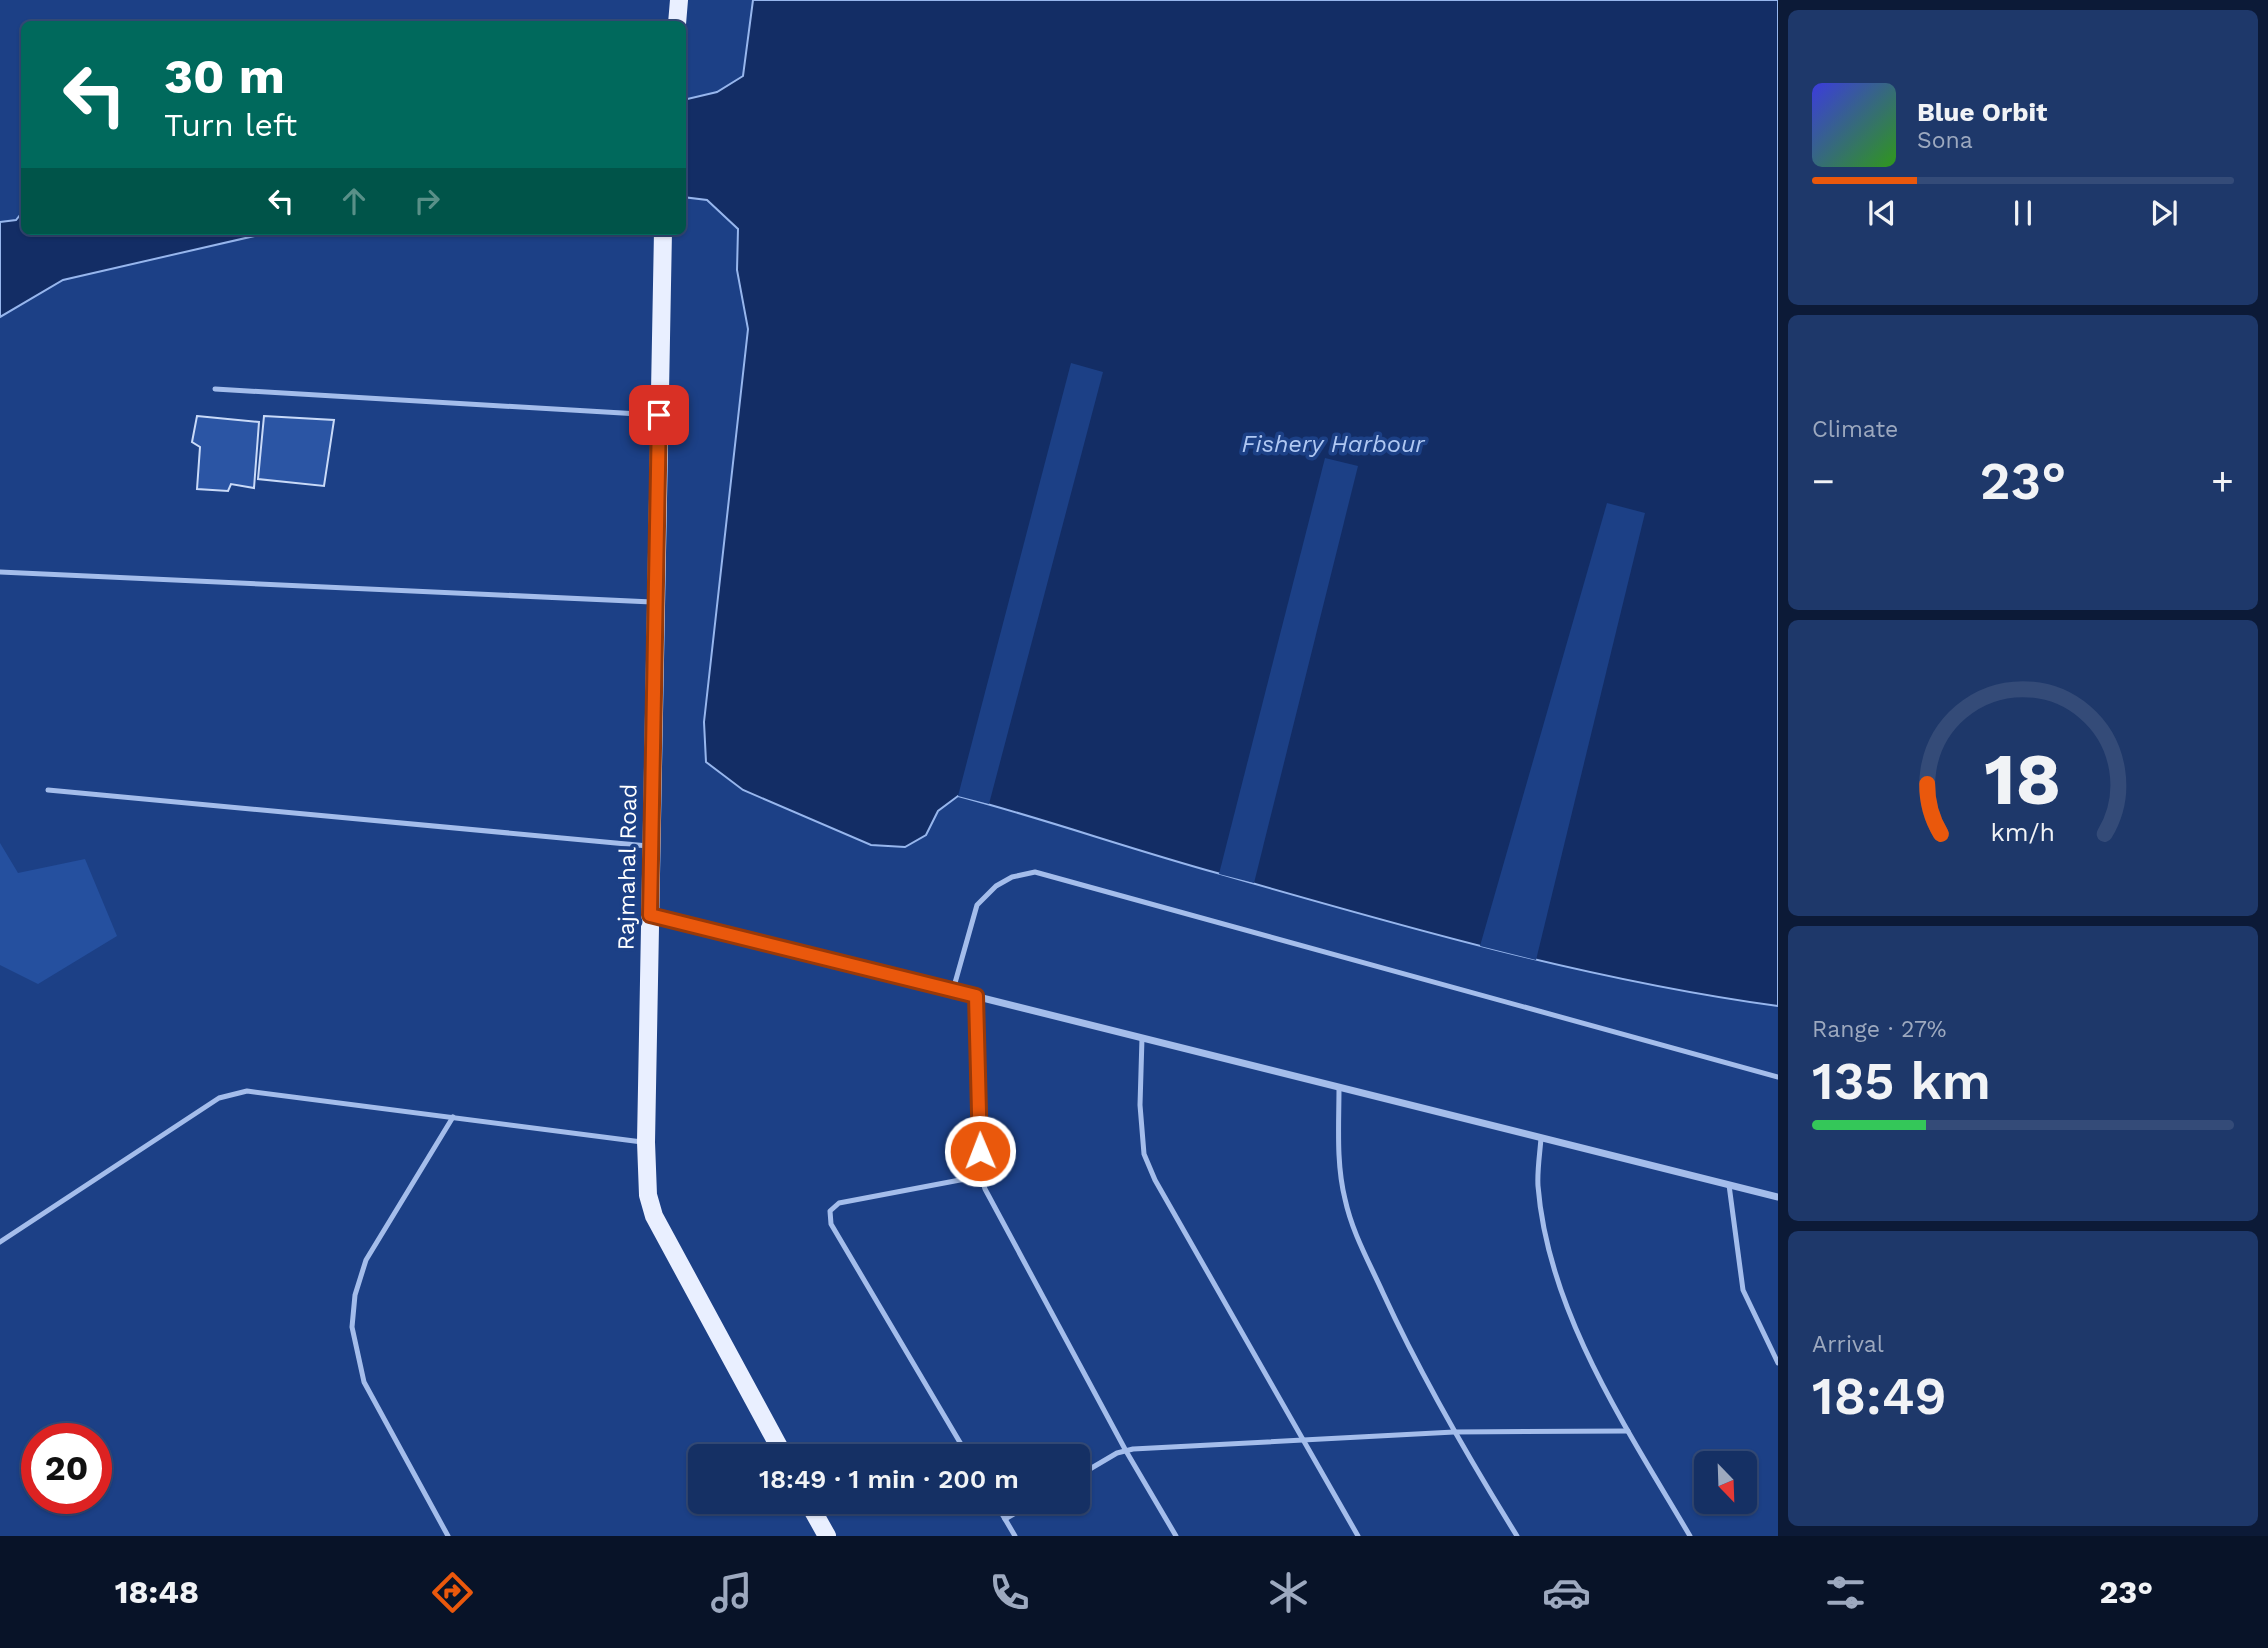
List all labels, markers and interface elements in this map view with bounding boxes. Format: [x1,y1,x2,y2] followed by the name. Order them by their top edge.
[164,47,285,105] text: 30 m
[49,49,140,140] icon: left
[1917,97,2047,127] text: Blue Orbit
[164,106,297,144] text: Turn left
[1917,127,1973,154] text: Sona
[262,182,300,220] icon: left
[335,182,373,220] icon: ahead
[408,182,446,220] icon: right
[1863,194,1901,232] icon: previous
[2004,194,2042,232] icon: pause
[2145,194,2183,232] icon: next
[629,385,689,445] pin
[640,396,678,434] icon: arrive
[1812,416,1898,443] text: Climate
[1241,430,1426,458] water label: Fishery Harbour
[1980,451,2066,512] text: 23°
[1812,459,1835,503] text: −
[2211,459,2234,503] text: +
[1984,736,2062,822] text: 18
[613,783,642,951] street label: Rajmahal Road
[1991,818,2055,847] text: km/h
[1812,1016,1946,1043] text: Range · 27%
[1812,1051,1991,1112] text: 135 km
[943,1114,1017,1188] position arrow
[1812,1331,1884,1358] text: Arrival
[1812,1366,1947,1427] text: 18:49
[21,1423,112,1514] speed limit sign: 20
[1694,1451,1757,1514] north arrow
[1694,1451,1757,1514] map controls
[759,1464,1019,1494] text: 18:49 · 1 min · 200 m
[428,1568,477,1617] icon: directions
[707,1568,756,1617] icon: music
[985,1568,1034,1617] icon: phone
[1264,1568,1313,1617] icon: climate
[1542,1568,1591,1617] icon: car
[1821,1568,1870,1617] icon: filters
[115,1573,199,1611] text: 18:48
[2099,1573,2153,1611] text: 23°

